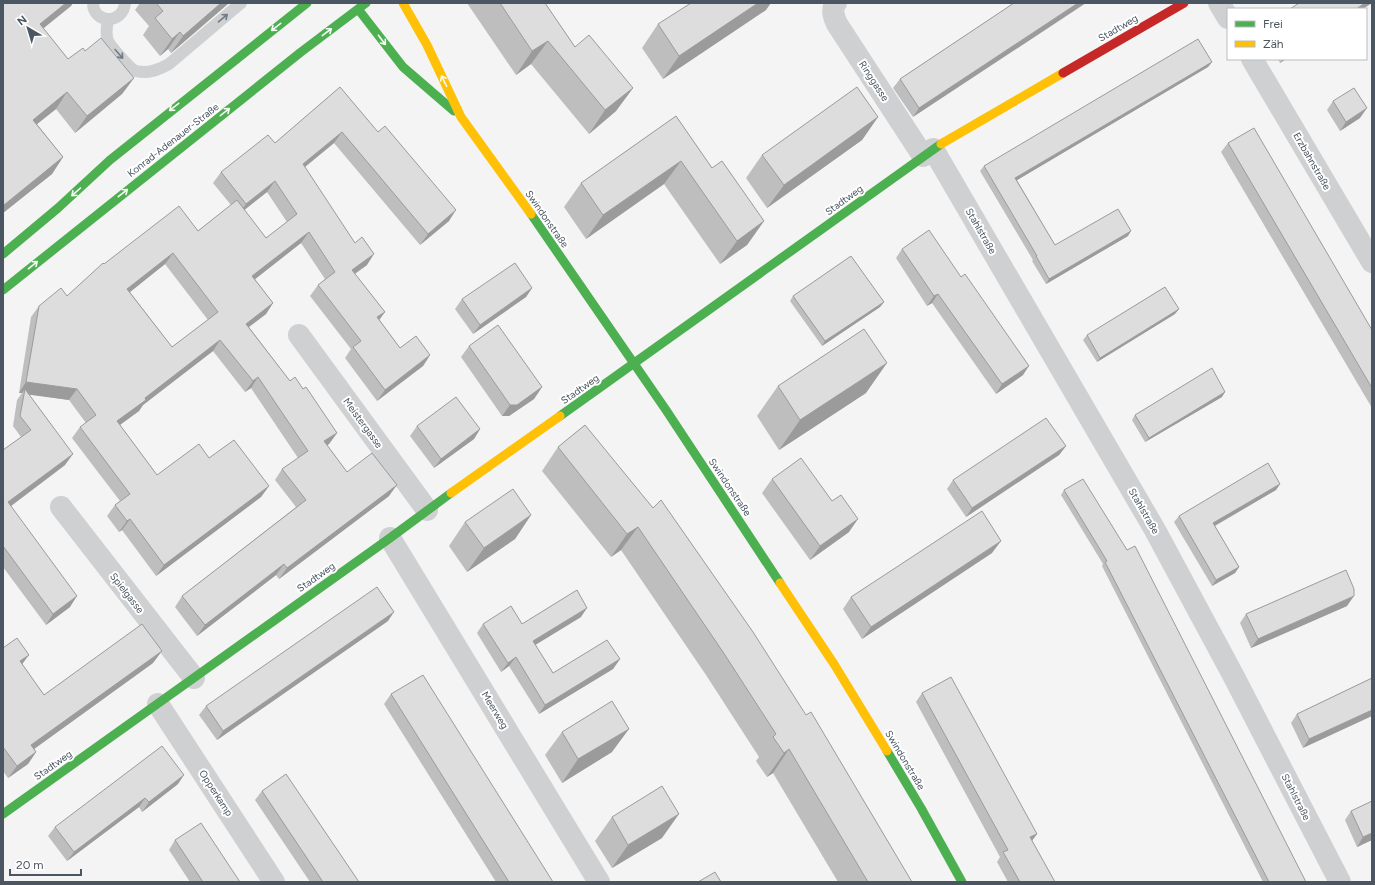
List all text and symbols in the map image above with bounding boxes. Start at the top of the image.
north arrow [8,8,48,48]
legend [1227,8,1367,60]
street label: Stadtweg [1096,11,1140,45]
text: N [15,13,30,28]
one-way arrow [218,14,229,23]
text: Frei [1263,17,1283,31]
one-way arrow [271,22,282,31]
one-way arrow [322,28,333,36]
one-way arrow [378,34,386,45]
text: Zäh [1263,37,1284,51]
one-way arrow [115,49,124,59]
street label: Ringgasse [856,58,892,104]
one-way arrow [440,76,447,88]
street label: Konrad-Adenauer-Straße [125,100,222,180]
one-way arrow [169,103,180,112]
one-way arrow [220,108,231,117]
street label: Erzbahnstraße [1290,130,1334,193]
street label: Stadtweg [823,182,866,218]
one-way arrow [71,187,81,196]
street label: Swindonstraße [522,188,572,251]
one-way arrow [118,189,129,197]
street label: Stahlstraße [963,206,1000,257]
one-way arrow [28,261,39,270]
street label: Stadtweg [558,371,602,407]
street label: Meistergasse [340,395,386,451]
street label: Swindonstraße [706,456,754,519]
street label: Stahlstraße [1126,486,1163,537]
street label: Stadtweg [294,559,338,595]
street label: Spielgasse [107,570,147,616]
street label: Meerweg [479,689,511,731]
street label: Swindonstraße [882,728,928,793]
street label: Stadtweg [31,747,75,783]
street label: Opperkamp [196,767,236,819]
street label: Stahlstraße [1279,771,1314,823]
scale bar [10,851,81,877]
text: 20 m [16,858,44,872]

